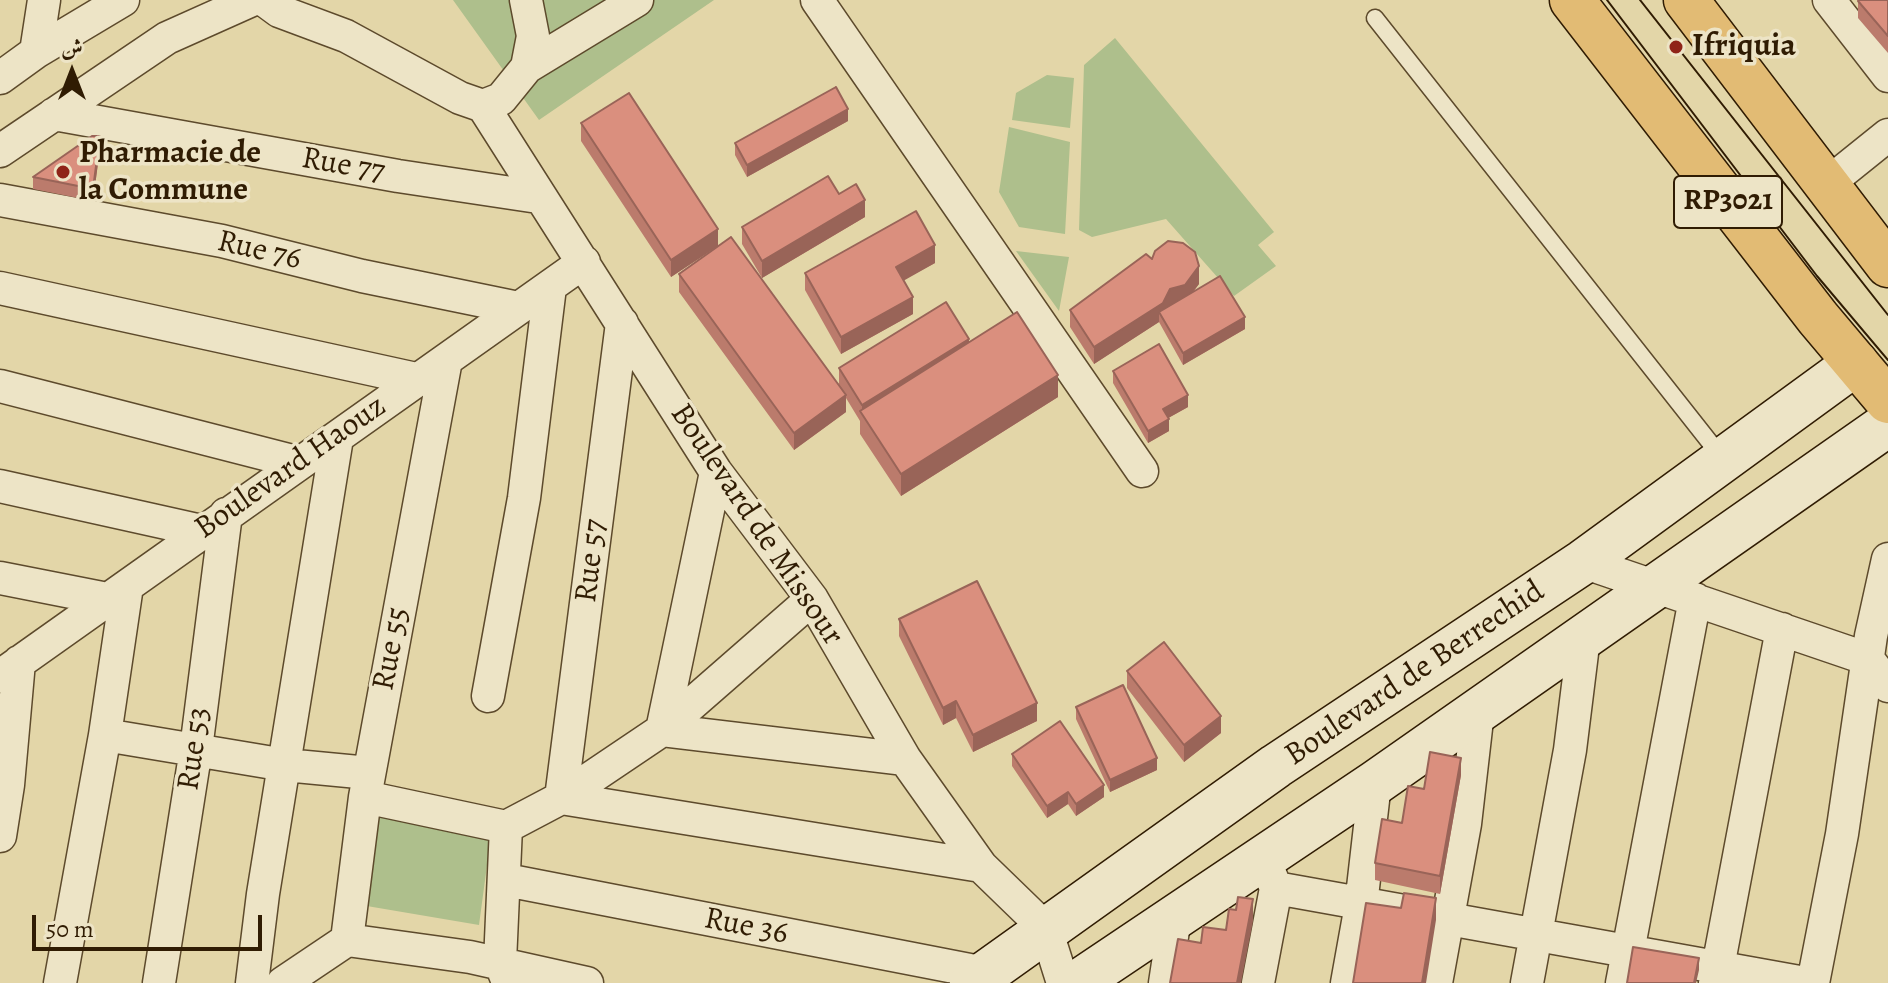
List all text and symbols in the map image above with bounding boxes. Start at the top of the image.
place label: Ifriquia [1692,28,1796,66]
north arrow [32,32,112,112]
text: ش [61,33,83,63]
marker: Ifriquia [1667,38,1685,56]
place label: Pharmacie de la Commune [79,135,261,210]
street label: Rue 77 [299,140,387,192]
marker: Pharmacie de la Commune [54,163,72,181]
road number: RP3021 [1674,176,1782,228]
street label: Rue 76 [213,223,305,279]
street label: Boulevard Haouz [188,388,394,548]
street label: Boulevard de Missour [661,397,851,653]
street label: Rue 57 [568,517,616,605]
street label: Boulevard de Berrechid [1278,573,1552,775]
street label: Rue 55 [365,604,419,694]
street label: Rue 53 [170,705,220,793]
scale bar [36,899,266,949]
street label: Rue 36 [701,900,791,954]
text: 50 m [46,913,94,945]

